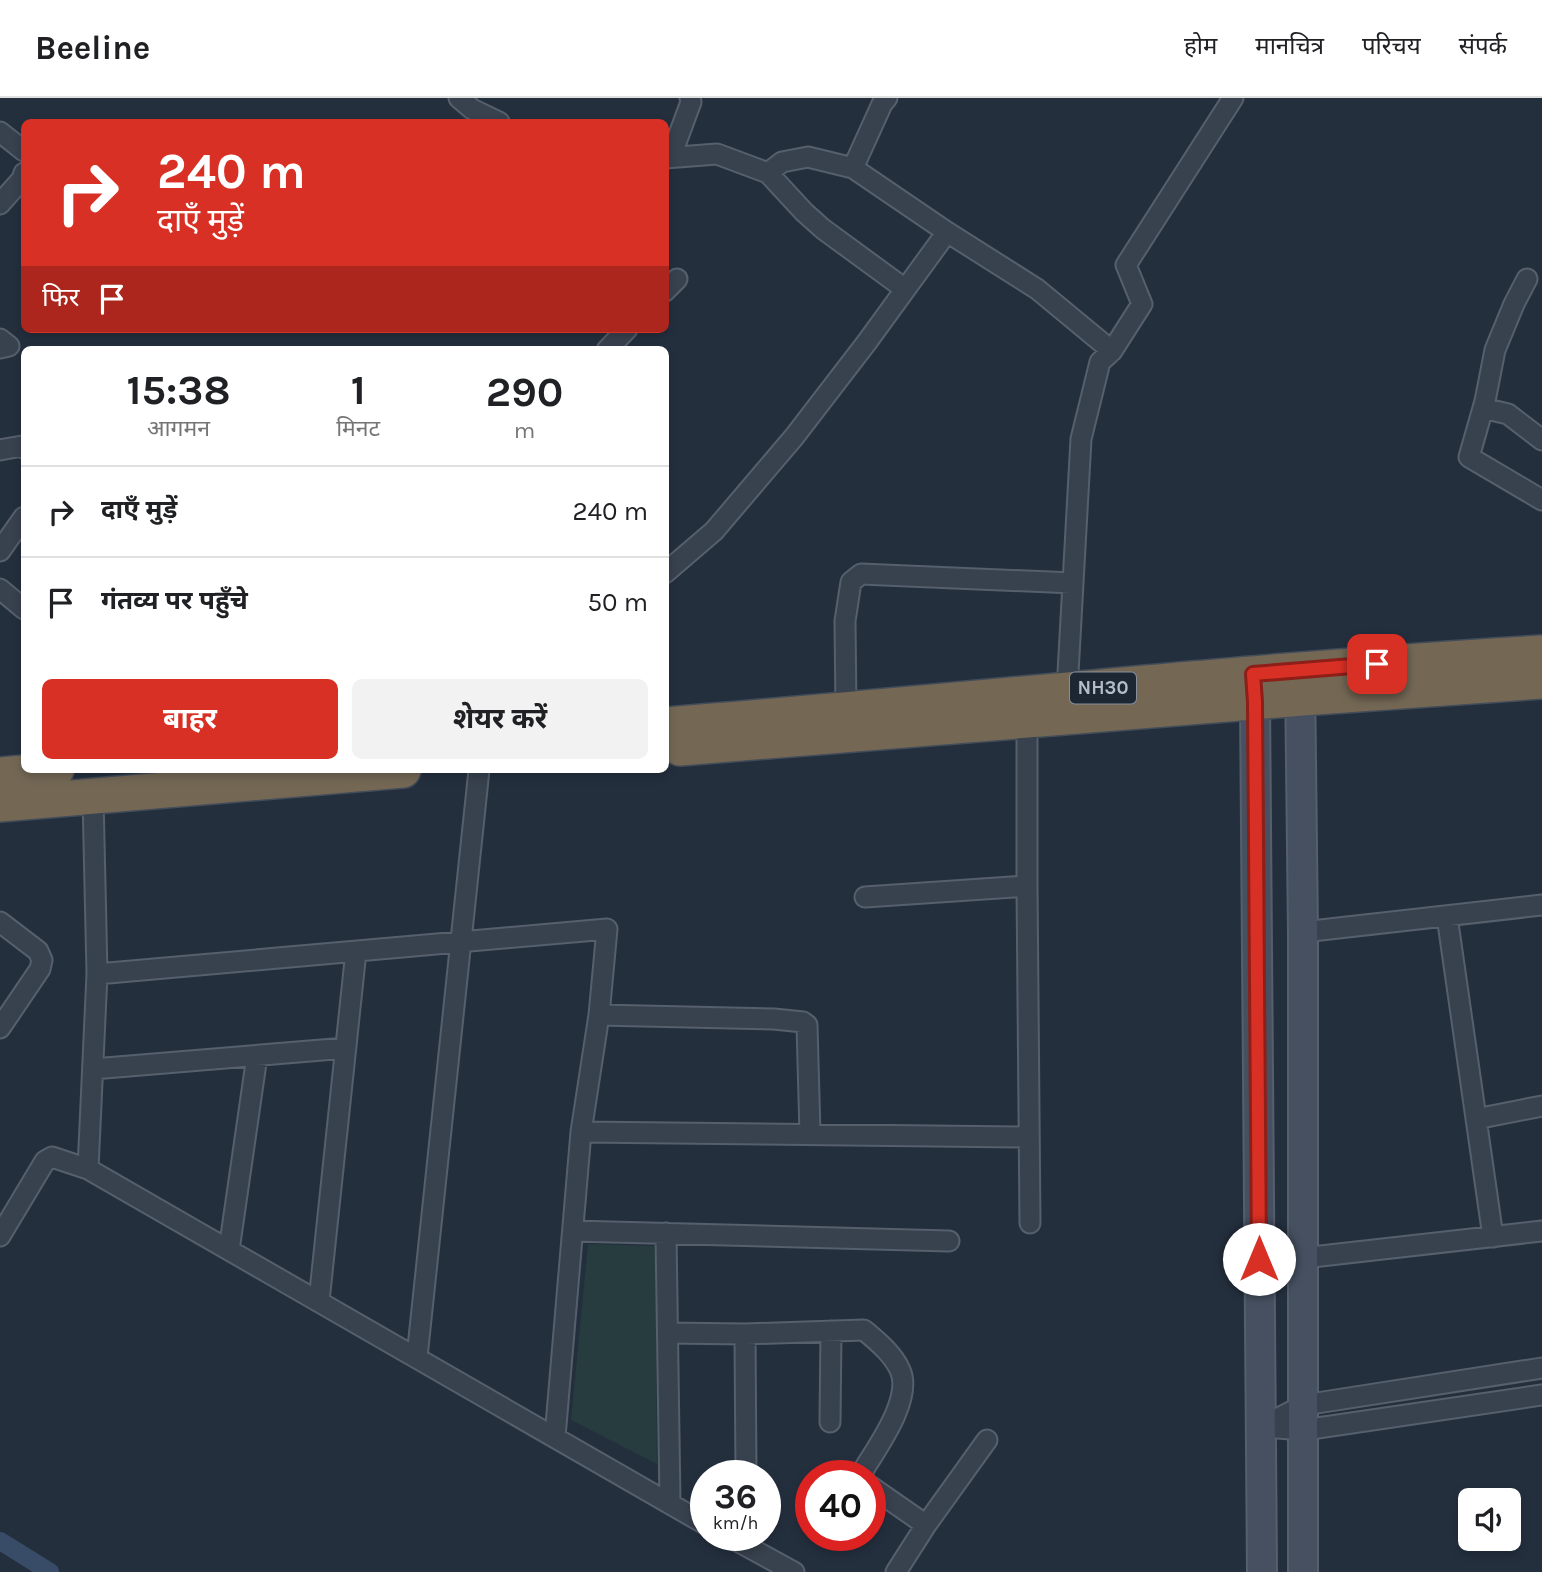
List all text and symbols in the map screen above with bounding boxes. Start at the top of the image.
text: Beeline [35,29,150,67]
text: होम [1184,32,1217,60]
text: मानचित्र [1255,32,1324,60]
text: परिचय [1362,32,1421,60]
text: संपर्क [1459,32,1507,60]
text: 240 m [157,143,306,200]
icon: right [42,147,133,238]
text: दाएँ मुड़ें [157,202,244,239]
icon: arrive [93,280,131,318]
text: फिर [42,282,79,313]
text: 15:38 [127,365,231,415]
text: 1 [351,365,366,415]
text: 290 [486,367,563,417]
text: आगमन [147,415,210,442]
text: मिनट [336,415,380,442]
text: m [514,417,535,444]
icon: right [42,493,80,531]
text: दाएँ मुड़ें [101,494,177,525]
text: 240 m [572,496,648,527]
icon: arrive [42,584,80,622]
text: गंतव्य पर पहुँचे [101,585,248,616]
text: 50 m [587,587,648,618]
pin [1347,634,1407,694]
icon: arrive [1358,645,1396,683]
road number: NH30 [1070,673,1136,704]
button: बाहर [42,679,338,759]
button: शेयर करें [352,679,648,759]
position arrow [1222,1222,1296,1296]
speed limit sign: 40 [795,1460,886,1551]
text: 36 [714,1476,757,1517]
map controls [1458,1488,1521,1551]
button: sound [1458,1488,1521,1551]
text: km/h [713,1512,758,1534]

